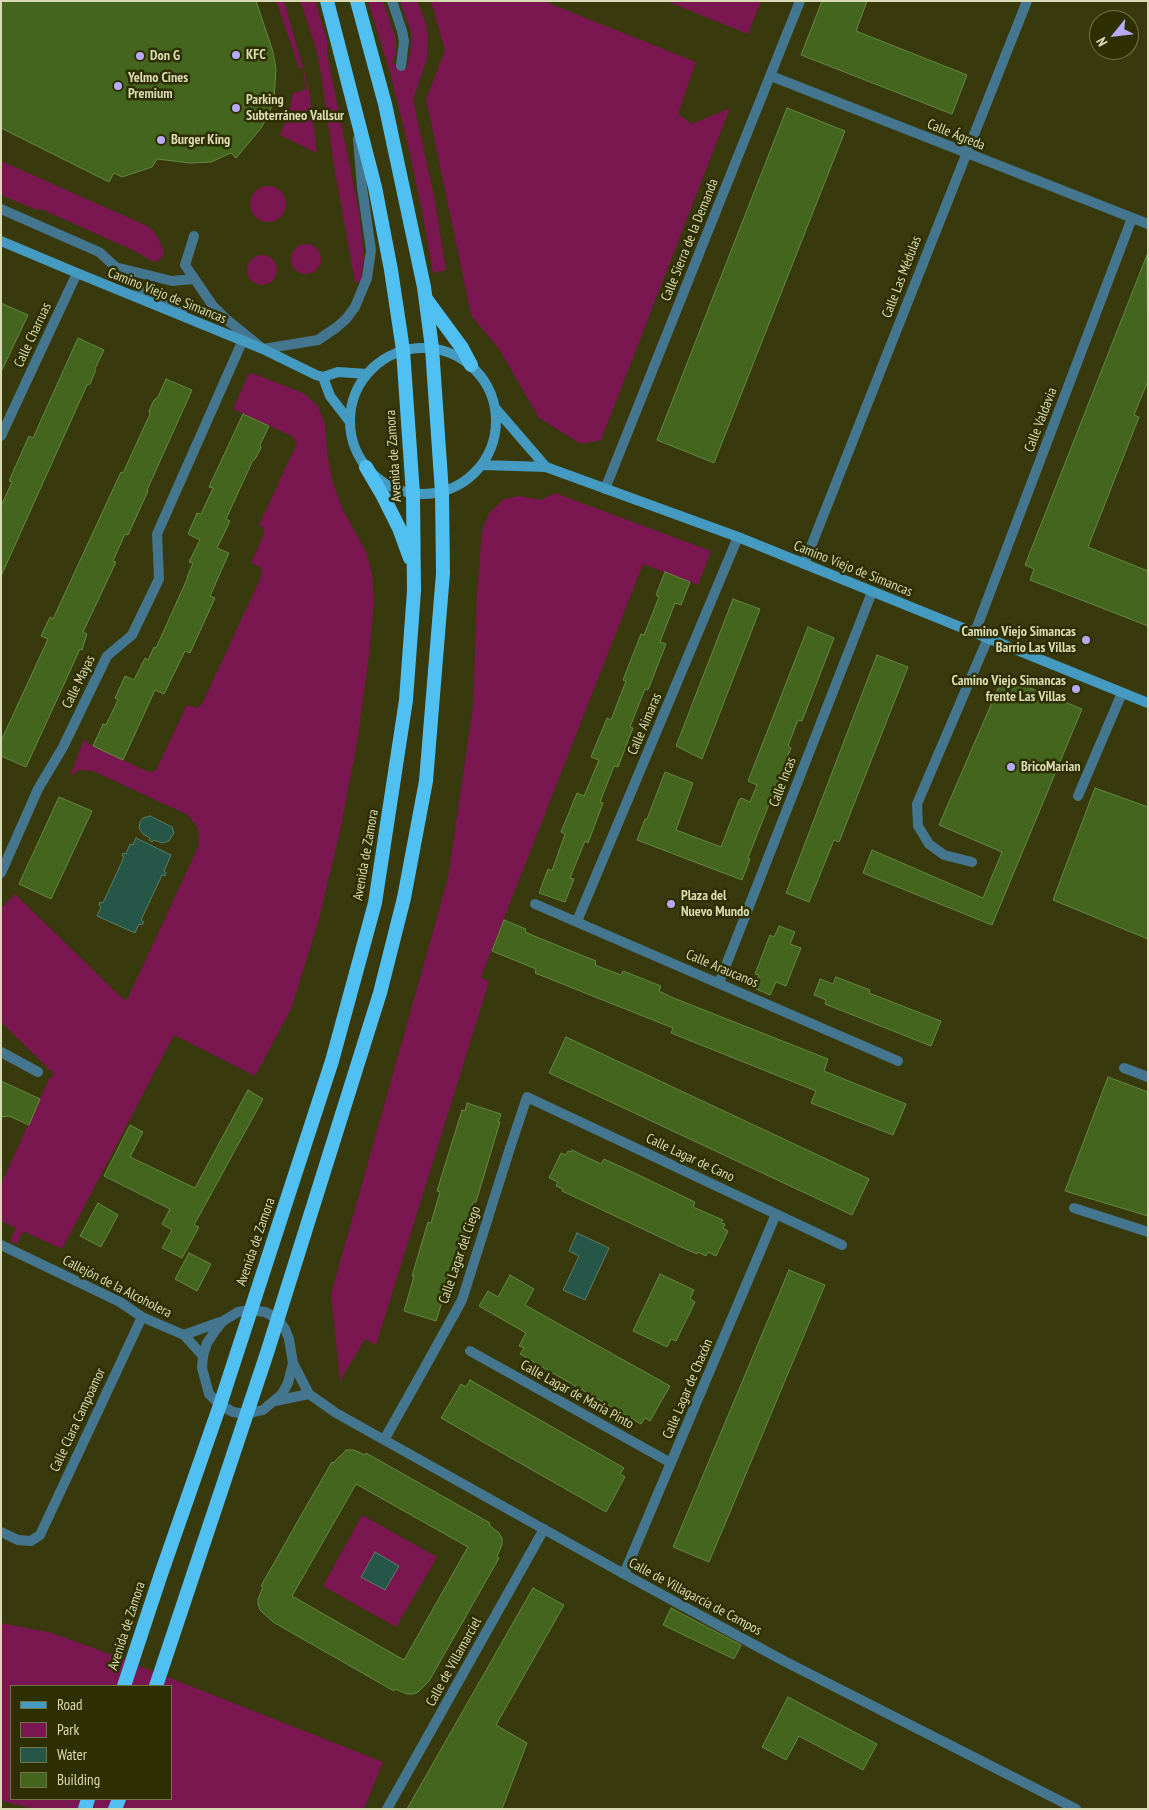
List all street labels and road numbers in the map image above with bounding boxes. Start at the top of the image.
street label: Calle Ágreda [925,116,987,154]
street label: Calle Sierra de la Demanda [658,176,722,304]
street label: Calle Las Médulas [879,234,925,320]
street label: Camino Viejo de Simancas [105,265,229,327]
street label: Calle Charruas [11,300,55,370]
street label: Calle Valdavia [1021,385,1061,455]
street label: Avenida de Zamora [382,409,406,503]
street label: Camino Viejo de Simancas [791,538,915,600]
street label: Calle Mayas [59,653,99,711]
street label: Calle Aimaras [624,691,666,757]
street label: Calle Incas [766,755,800,809]
street label: Avenida de Zamora [350,808,382,902]
street label: Calle Araucanos [683,946,761,992]
street label: Calle Lagar de Cano [643,1130,737,1186]
street label: Avenida de Zamora [233,1196,279,1288]
street label: Calle Lagar del Ciego [435,1204,485,1306]
street label: Callejón de la Alcoholera [60,1252,174,1322]
street label: Calle Lagar de Chacón [659,1337,717,1441]
street label: Calle Lagar de María Pinto [517,1357,637,1433]
street label: Calle Clara Campoamor [47,1365,109,1475]
street label: Calle de Villagarcía de Campos [626,1555,764,1639]
street label: Avenida de Zamora [105,1580,149,1672]
street label: Calle de Villamarciel [423,1615,485,1709]

